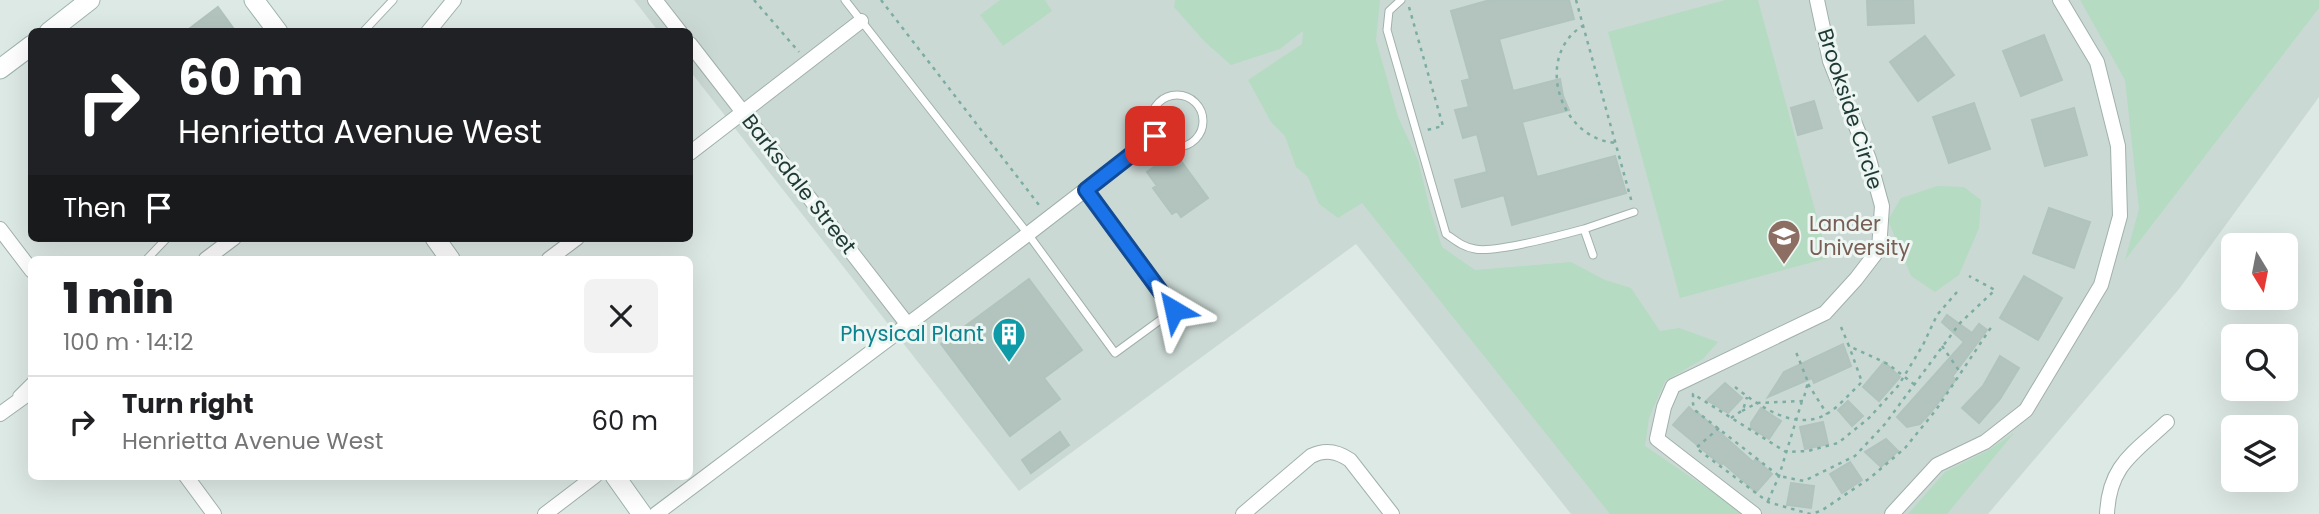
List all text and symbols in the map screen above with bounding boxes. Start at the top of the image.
street label: Brookside Circle [1811,25,1890,193]
text: 60 m [178,44,303,112]
icon: right [63,56,154,147]
pin [1125,106,1185,166]
street label: Barksdale Street [736,108,863,260]
text: Henrietta Avenue West [178,109,542,154]
icon: arrive [1136,117,1174,155]
icon: arrive [140,189,178,227]
text: Then [63,190,126,226]
place label: Lander University [1809,209,1910,262]
school or university icon: Lander University [1765,217,1803,266]
north arrow [2221,233,2298,310]
map controls [2221,233,2298,492]
text: 1 min [63,269,174,328]
position arrow [1137,273,1211,347]
button: close [584,279,658,353]
building icon: Physical Plant [990,315,1028,364]
place label: Physical Plant [840,319,984,348]
button: search [2221,324,2298,401]
text: 100 m · 14:12 [63,326,194,358]
text: Turn right [122,386,254,422]
icon: right [63,403,101,441]
text: 60 m [591,403,658,439]
button: layers [2221,415,2298,492]
text: Henrietta Avenue West [122,425,383,457]

